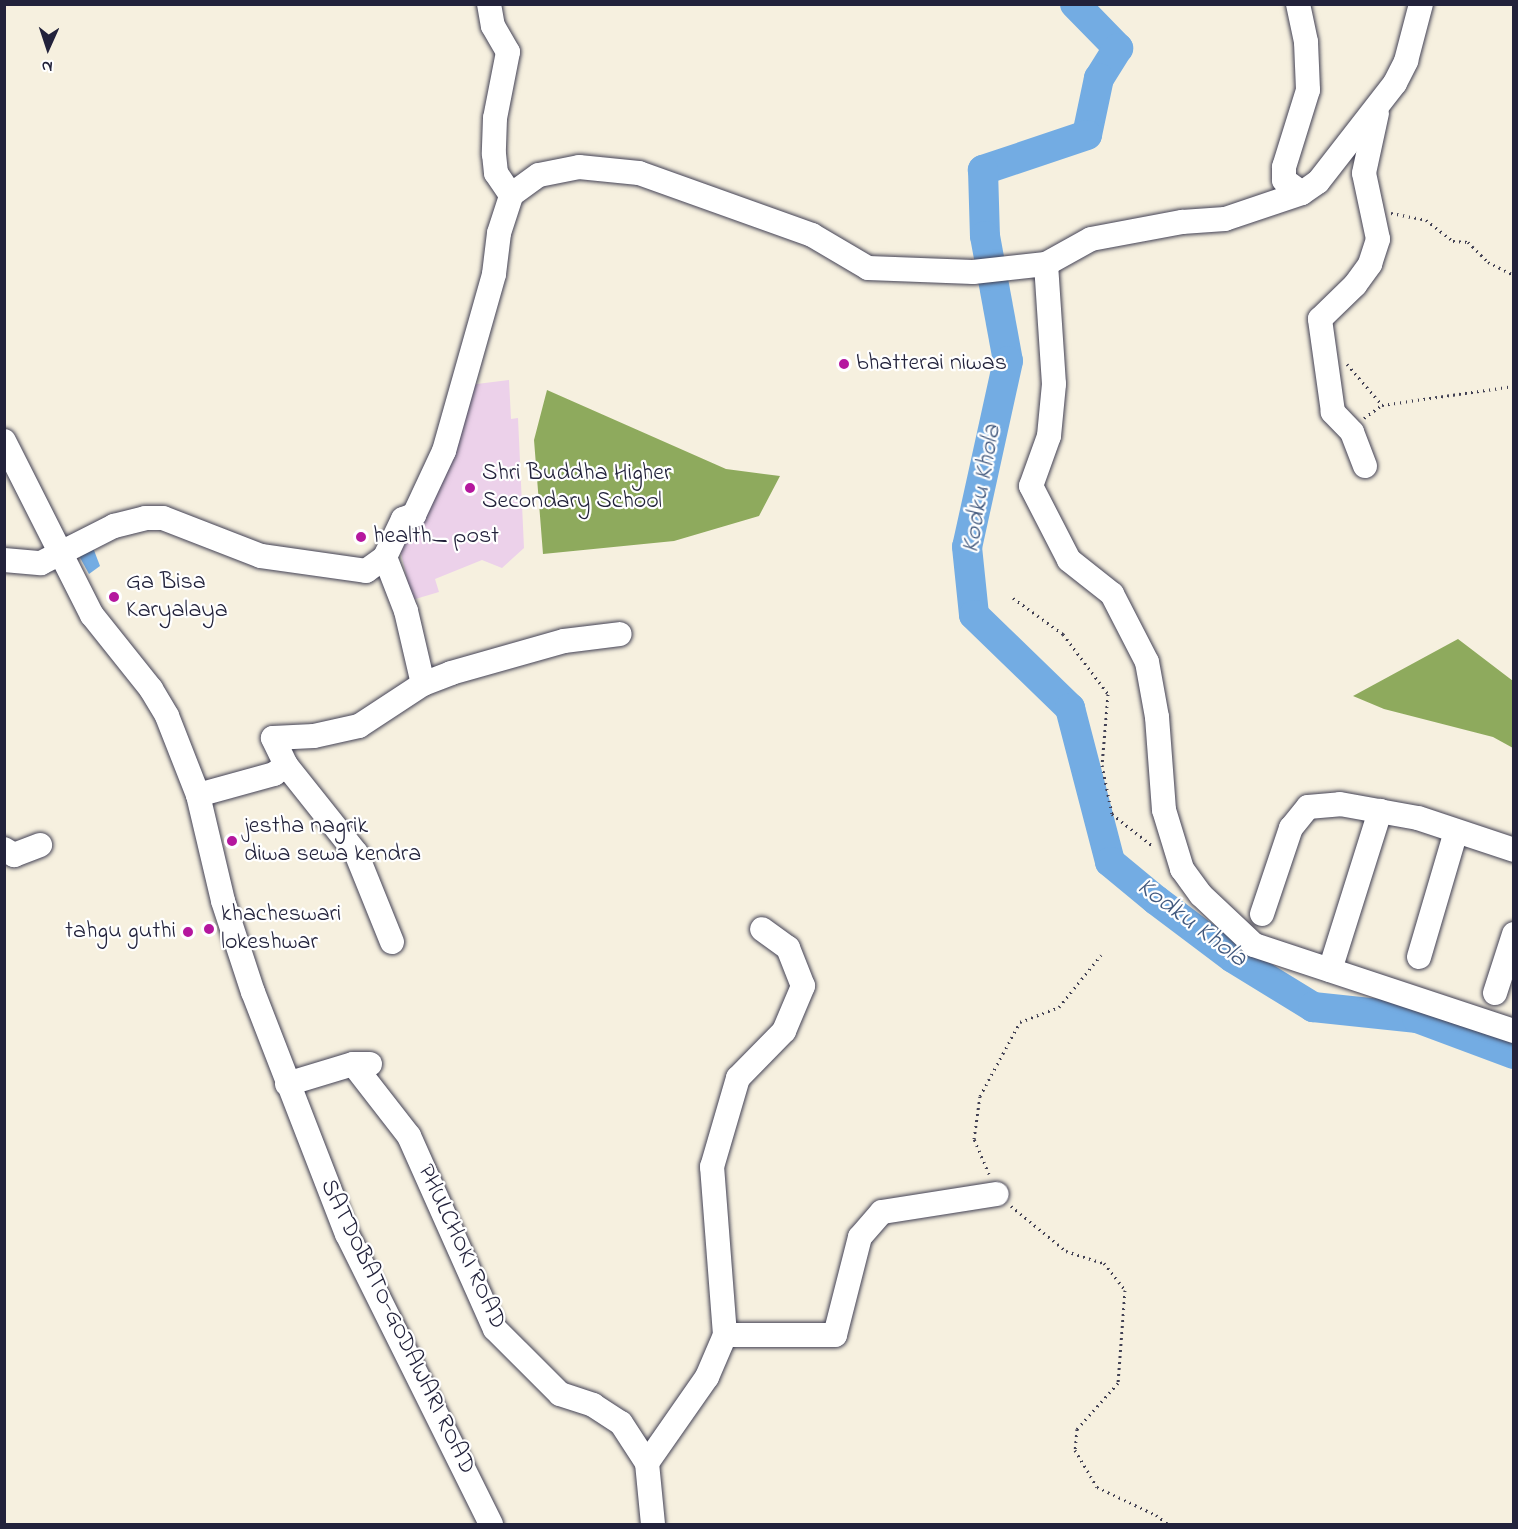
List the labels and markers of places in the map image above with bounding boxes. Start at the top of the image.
place label: bhatterai niwas [856,350,1007,378]
marker: bhatterai niwas [837,357,851,371]
place label: Shri Buddha Higher Secondary School [482,460,671,516]
marker: Shri Buddha Higher Secondary School [463,481,477,495]
place label: health_ post [373,523,499,551]
marker: health_ post [354,530,368,544]
place label: Ga Bisa Karyalaya [126,569,228,625]
marker: Ga Bisa Karyalaya [107,590,121,604]
place label: jestha nagrik diwa sewa kendra [244,813,421,869]
marker: jestha nagrik diwa sewa kendra [225,834,239,848]
place label: khacheswari lokeshwar [221,901,341,957]
place label: tahgu guthi [65,918,176,946]
marker: khacheswari lokeshwar [202,922,216,936]
marker: tahgu guthi [181,925,195,939]

